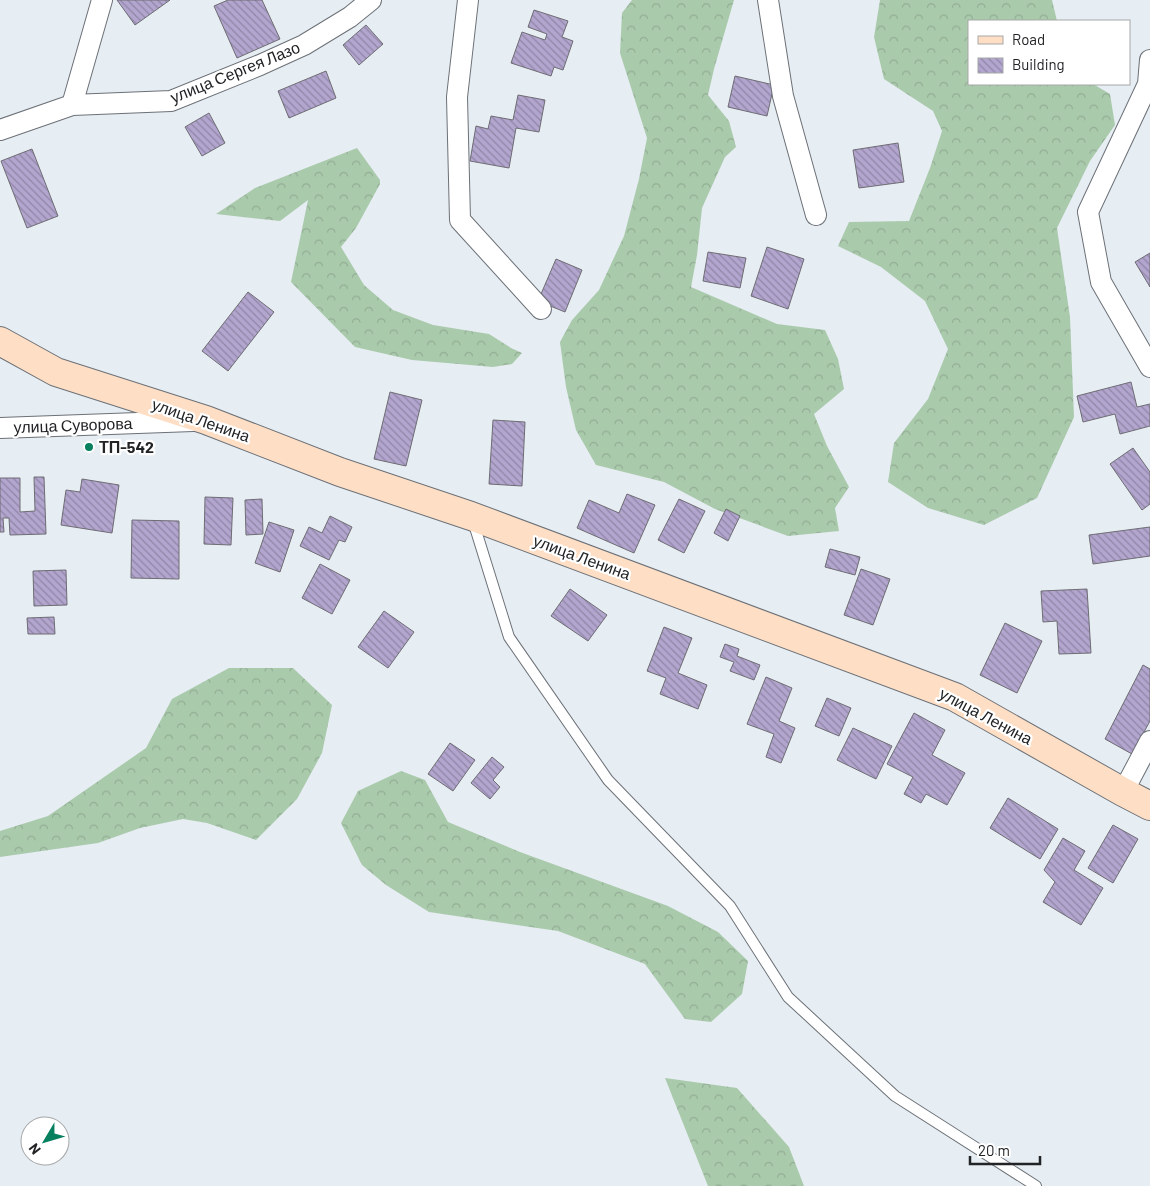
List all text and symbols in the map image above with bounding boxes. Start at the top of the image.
legend [968,20,1130,85]
text: Road [1012,30,1045,48]
street label: улица Сергея Лазо [167,37,302,106]
text: Building [1012,55,1065,73]
street label: улица Ленина [150,394,253,445]
street label: улица Суворова [13,413,133,436]
place label: ТП-542 [99,437,154,456]
marker: ТП-542 [83,441,95,453]
street label: улица Ленина [531,530,633,583]
street label: улица Ленина [937,683,1036,748]
north arrow [20,1116,70,1166]
scale bar [970,1134,1040,1166]
text: N [25,1140,44,1158]
text: 20 m [978,1141,1010,1159]

